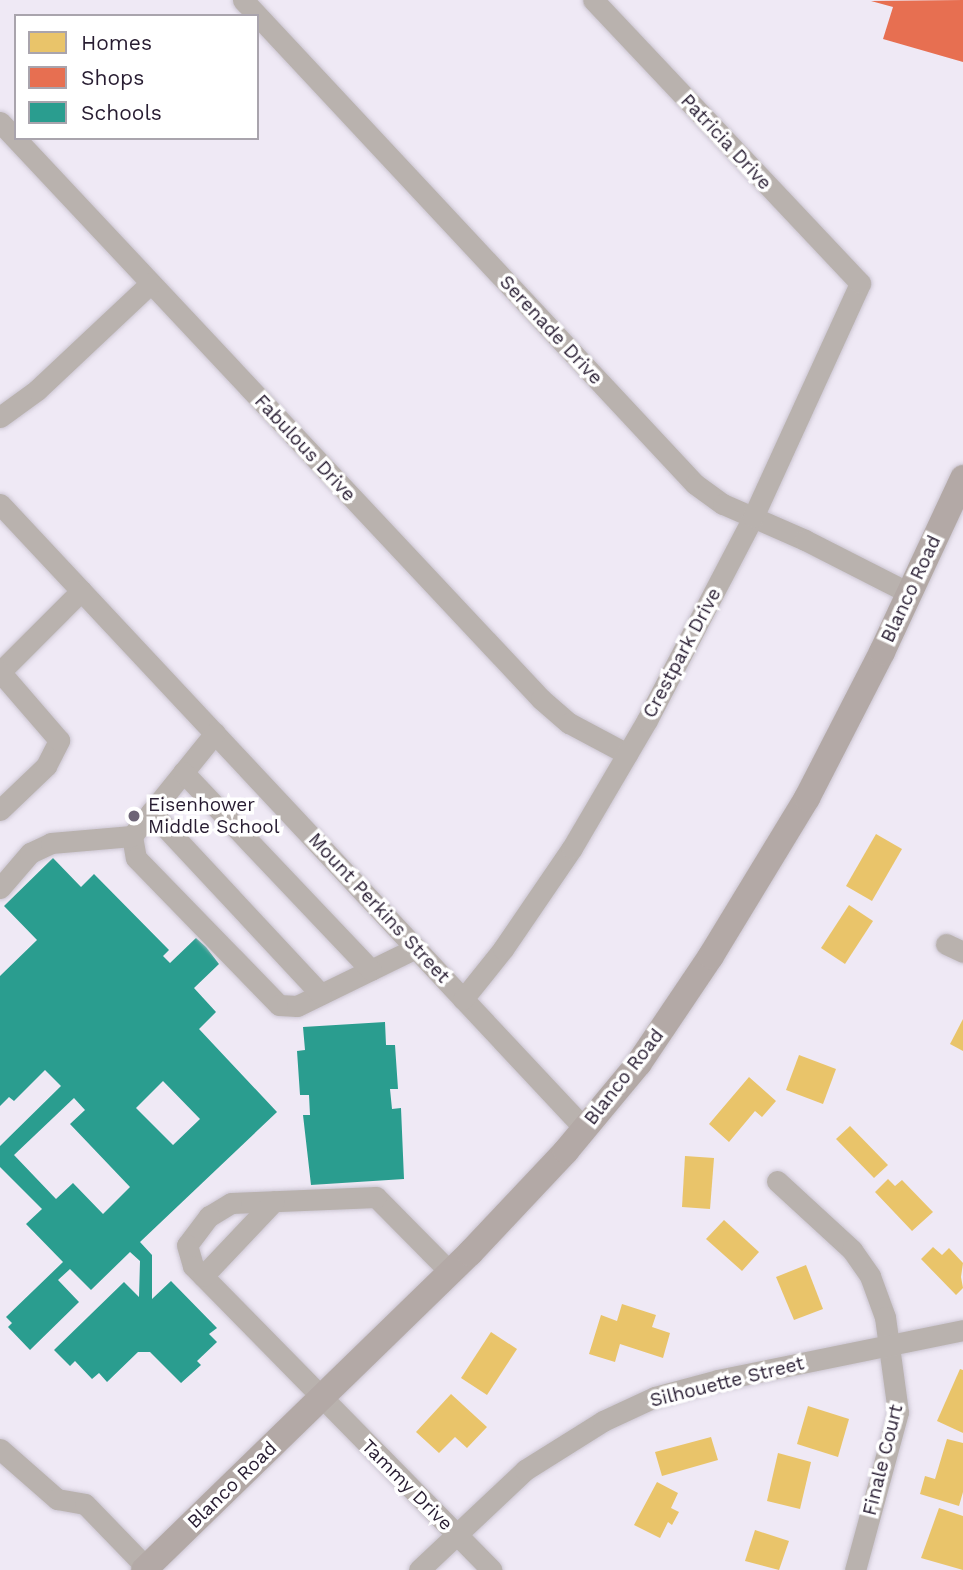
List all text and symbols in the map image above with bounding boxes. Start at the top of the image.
legend [14,14,259,140]
text: Homes [81,30,152,55]
text: Shops [81,65,144,90]
street label: Patricia Drive [676,89,776,195]
text: Schools [81,100,162,125]
street label: Serenade Drive [495,271,607,389]
street label: Fabulous Drive [250,390,360,506]
street label: Blanco Road [876,532,946,646]
street label: Crestpark Drive [638,584,726,722]
place label: Eisenhower Middle School [148,794,280,838]
marker: Eisenhower Middle School [126,808,142,824]
street label: Mount Perkins Street [304,828,454,988]
street label: Blanco Road [579,1024,669,1130]
street label: Silhouette Street [648,1352,806,1412]
street label: Finale Court [858,1402,908,1518]
street label: Tammy Drive [357,1435,457,1535]
street label: Blanco Road [182,1437,282,1533]

